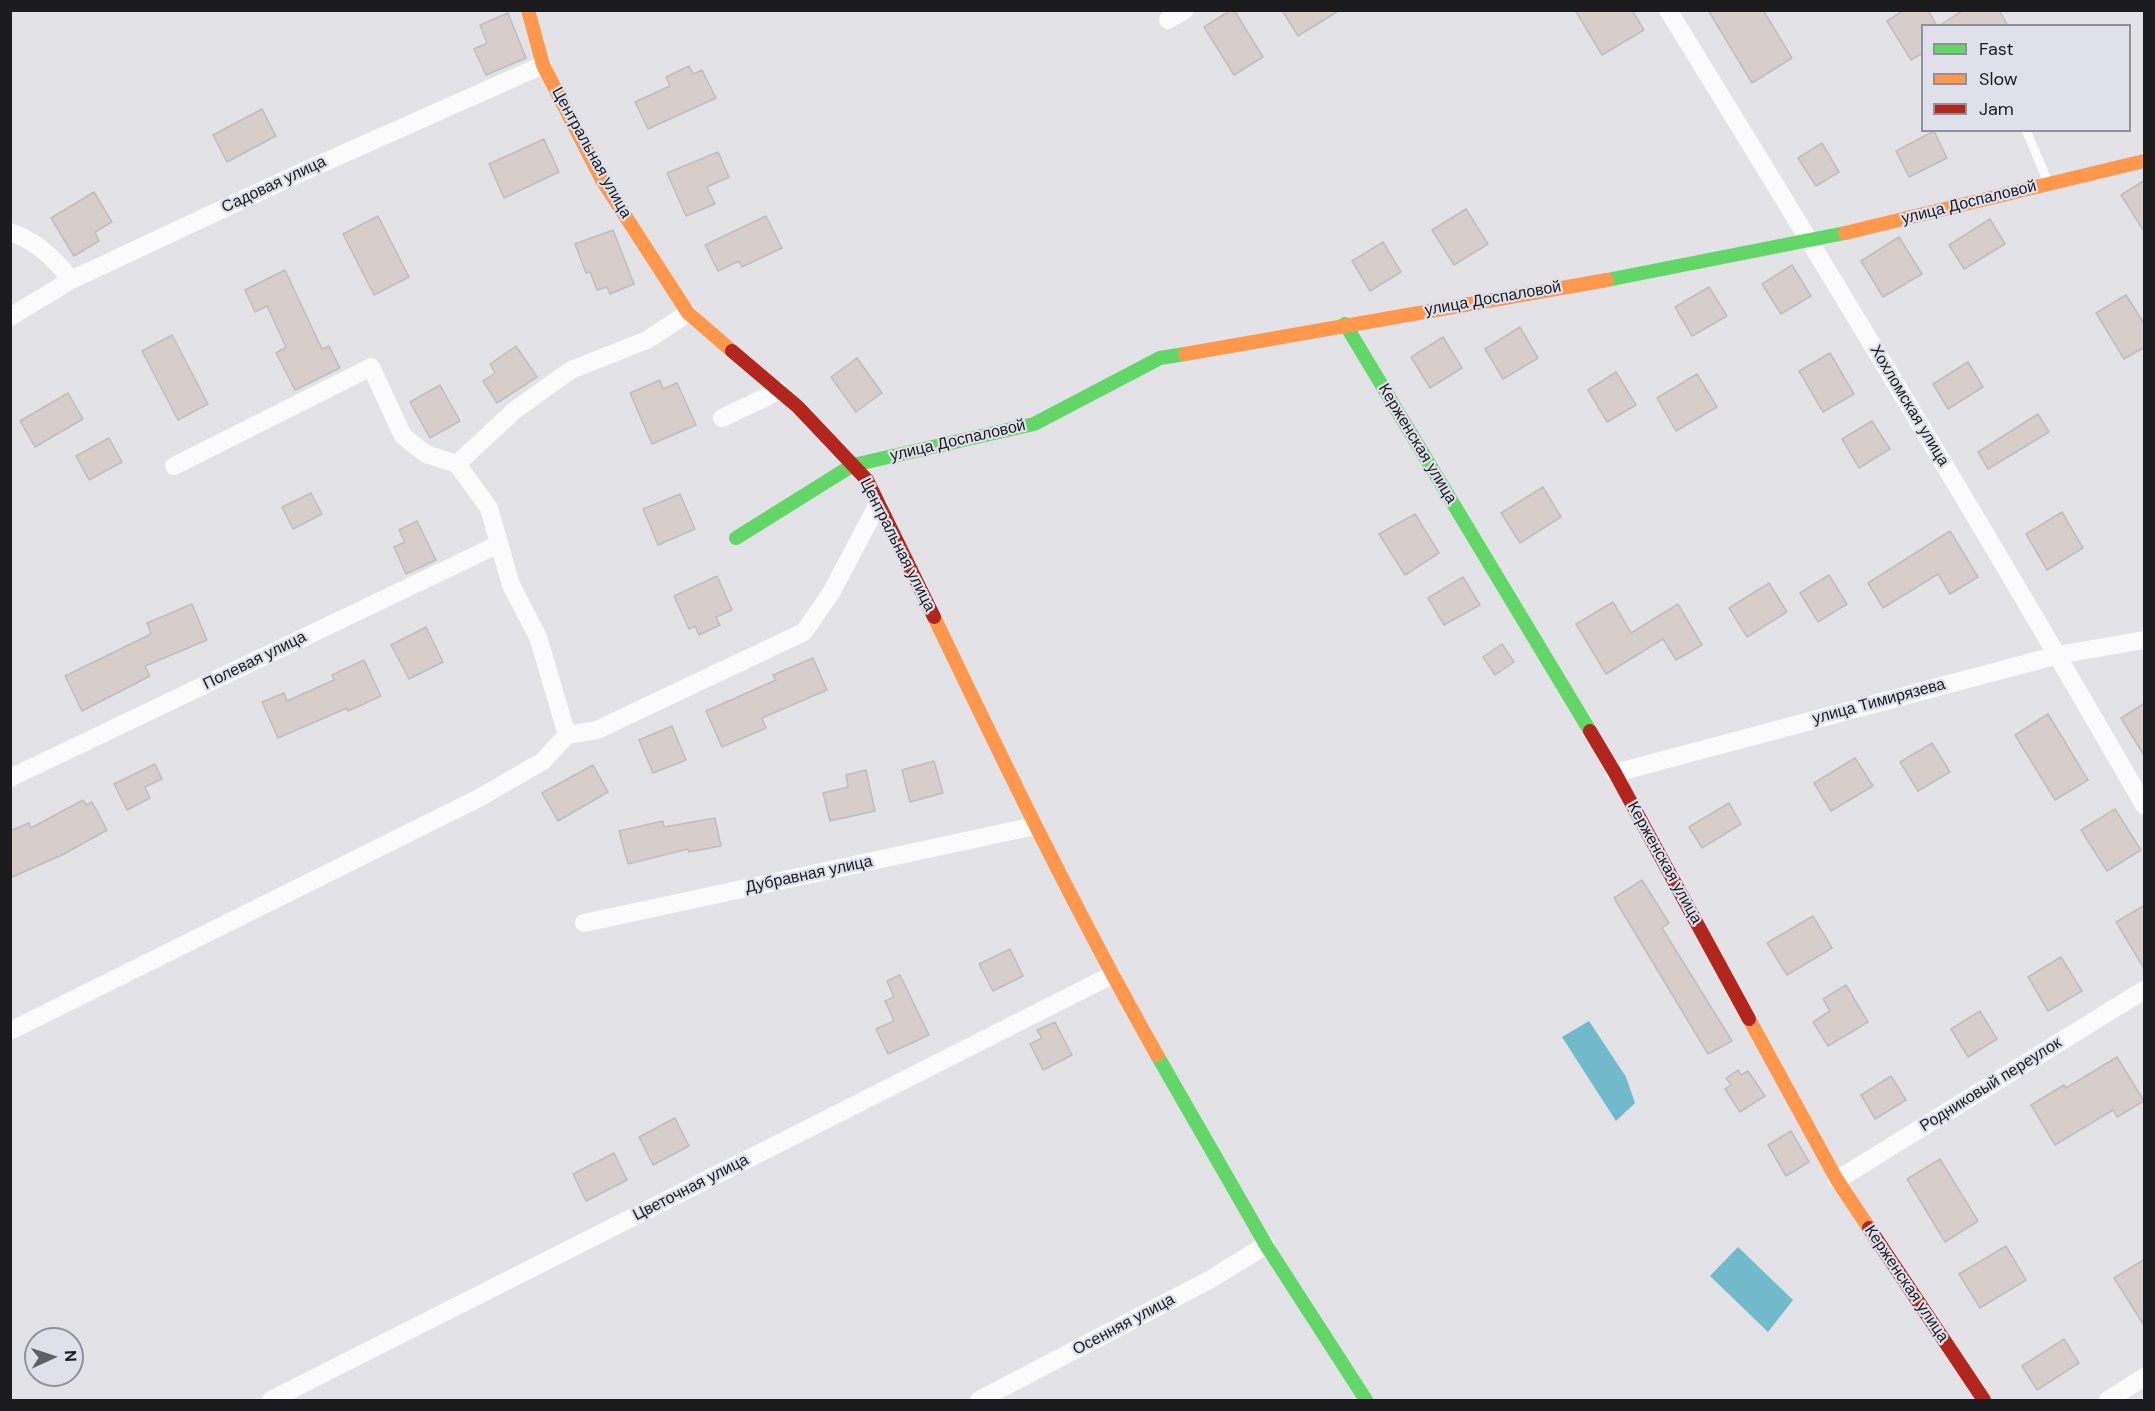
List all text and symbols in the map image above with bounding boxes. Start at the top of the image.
legend [1921,24,2131,132]
text: Fast [1979,37,2014,61]
text: Slow [1979,67,2018,91]
street label: Центральная улица [547,84,635,222]
text: Jam [1979,97,2014,121]
street label: Садовая улица [219,152,329,218]
street label: улица Доспаловой [1900,177,2038,229]
street label: улица Доспаловой [1423,278,1563,320]
street label: Хохломская улица [1865,342,1953,470]
street label: Керженская улица [1374,380,1460,508]
street label: улица Доспаловой [888,416,1028,466]
street label: Центральная улица [855,475,939,615]
street label: Полевая улица [200,628,310,694]
street label: улица Тимирязева [1810,675,1948,729]
street label: Керженская улица [1622,799,1706,927]
street label: Дубравная улица [744,852,874,898]
street label: Родниковый переулок [1917,1034,2065,1136]
street label: Цветочная улица [630,1151,752,1225]
street label: Керженская улица [1860,1222,1952,1346]
street label: Осенняя улица [1070,1290,1178,1360]
north arrow [24,1327,84,1387]
text: N [60,1350,81,1363]

